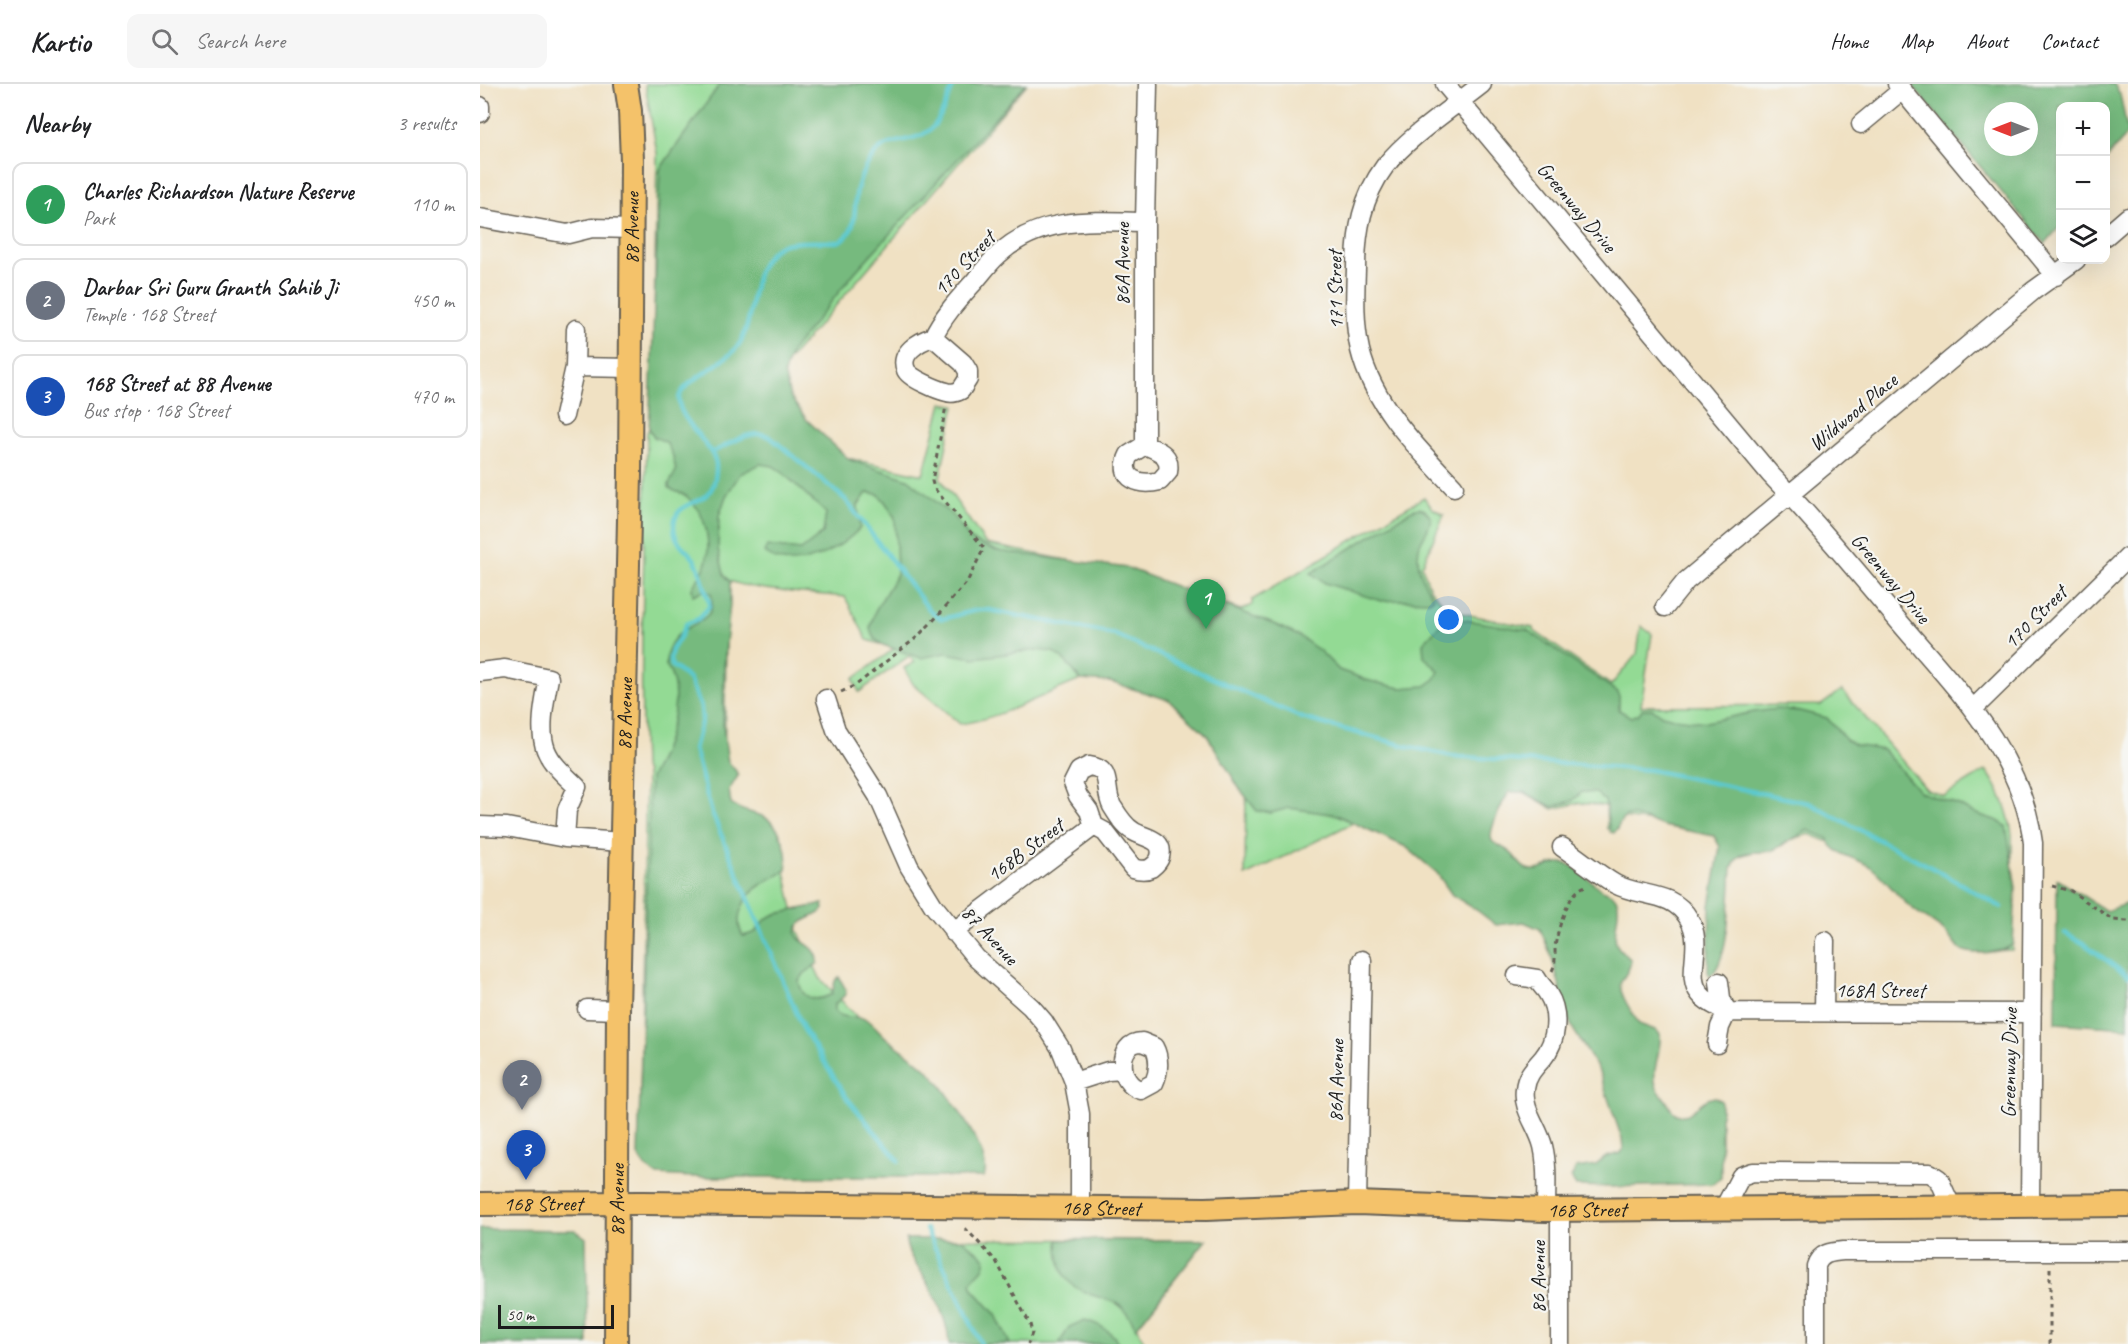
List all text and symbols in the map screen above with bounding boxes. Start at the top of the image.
search box [127,14,547,68]
text: Kartio [30,24,91,59]
icon: search [148,25,181,58]
text: Search here [196,27,285,55]
text: Home [1830,28,1868,54]
text: Map [1901,28,1933,54]
text: About [1966,28,2008,54]
text: Contact [2041,28,2098,54]
north arrow [1984,102,2038,156]
map controls [2056,102,2110,264]
button: + [2056,102,2110,156]
text: Nearby [24,107,89,140]
text: 3 results [397,111,456,136]
button: − [2056,156,2110,210]
street label: Greenway Drive [1532,157,1623,258]
text: Charles Richardson Nature Reserve [83,178,354,206]
street label: 88 Avenue [618,191,645,264]
text: 1 [41,192,50,217]
text: 110 m [411,192,454,217]
text: Park [83,206,115,231]
button: layers [2056,210,2110,264]
street label: 86A Avenue [1109,221,1135,305]
street label: 170 Street [927,223,1003,301]
street label: 171 Street [1321,247,1349,330]
text: Darbar Sri Guru Granth Sahib Ji [83,274,337,302]
text: 2 [41,288,50,313]
text: 450 m [411,288,454,313]
text: Temple · 168 Street [83,302,214,327]
street label: Wildwood Place [1803,367,1903,457]
text: 168 Street at 88 Avenue [83,370,271,398]
text: 3 [41,384,50,409]
text: 470 m [411,384,454,409]
text: Bus stop · 168 Street [83,398,229,423]
street label: Greenway Drive [1846,528,1937,629]
street label: 170 Street [1998,578,2074,654]
pin: 1 [1186,580,1226,629]
your location [1434,605,1463,634]
street label: 88 Avenue [611,676,638,751]
street label: 168B Street [981,811,1071,887]
street label: 87 Avenue [956,900,1025,971]
street label: 168A Street [1835,977,1928,1003]
street label: Greenway Drive [1995,1007,2023,1118]
street label: 86A Avenue [1322,1038,1350,1123]
pin: 2 [502,1060,542,1110]
pin: 3 [506,1130,546,1180]
street label: 88 Avenue [604,1163,630,1236]
street label: 168 Street [503,1190,586,1217]
street label: 168 Street [1061,1194,1144,1221]
street label: 168 Street [1547,1196,1629,1223]
street label: 86 Avenue [1525,1240,1551,1313]
scale bar [498,1302,614,1330]
text: 50 m [507,1305,534,1325]

